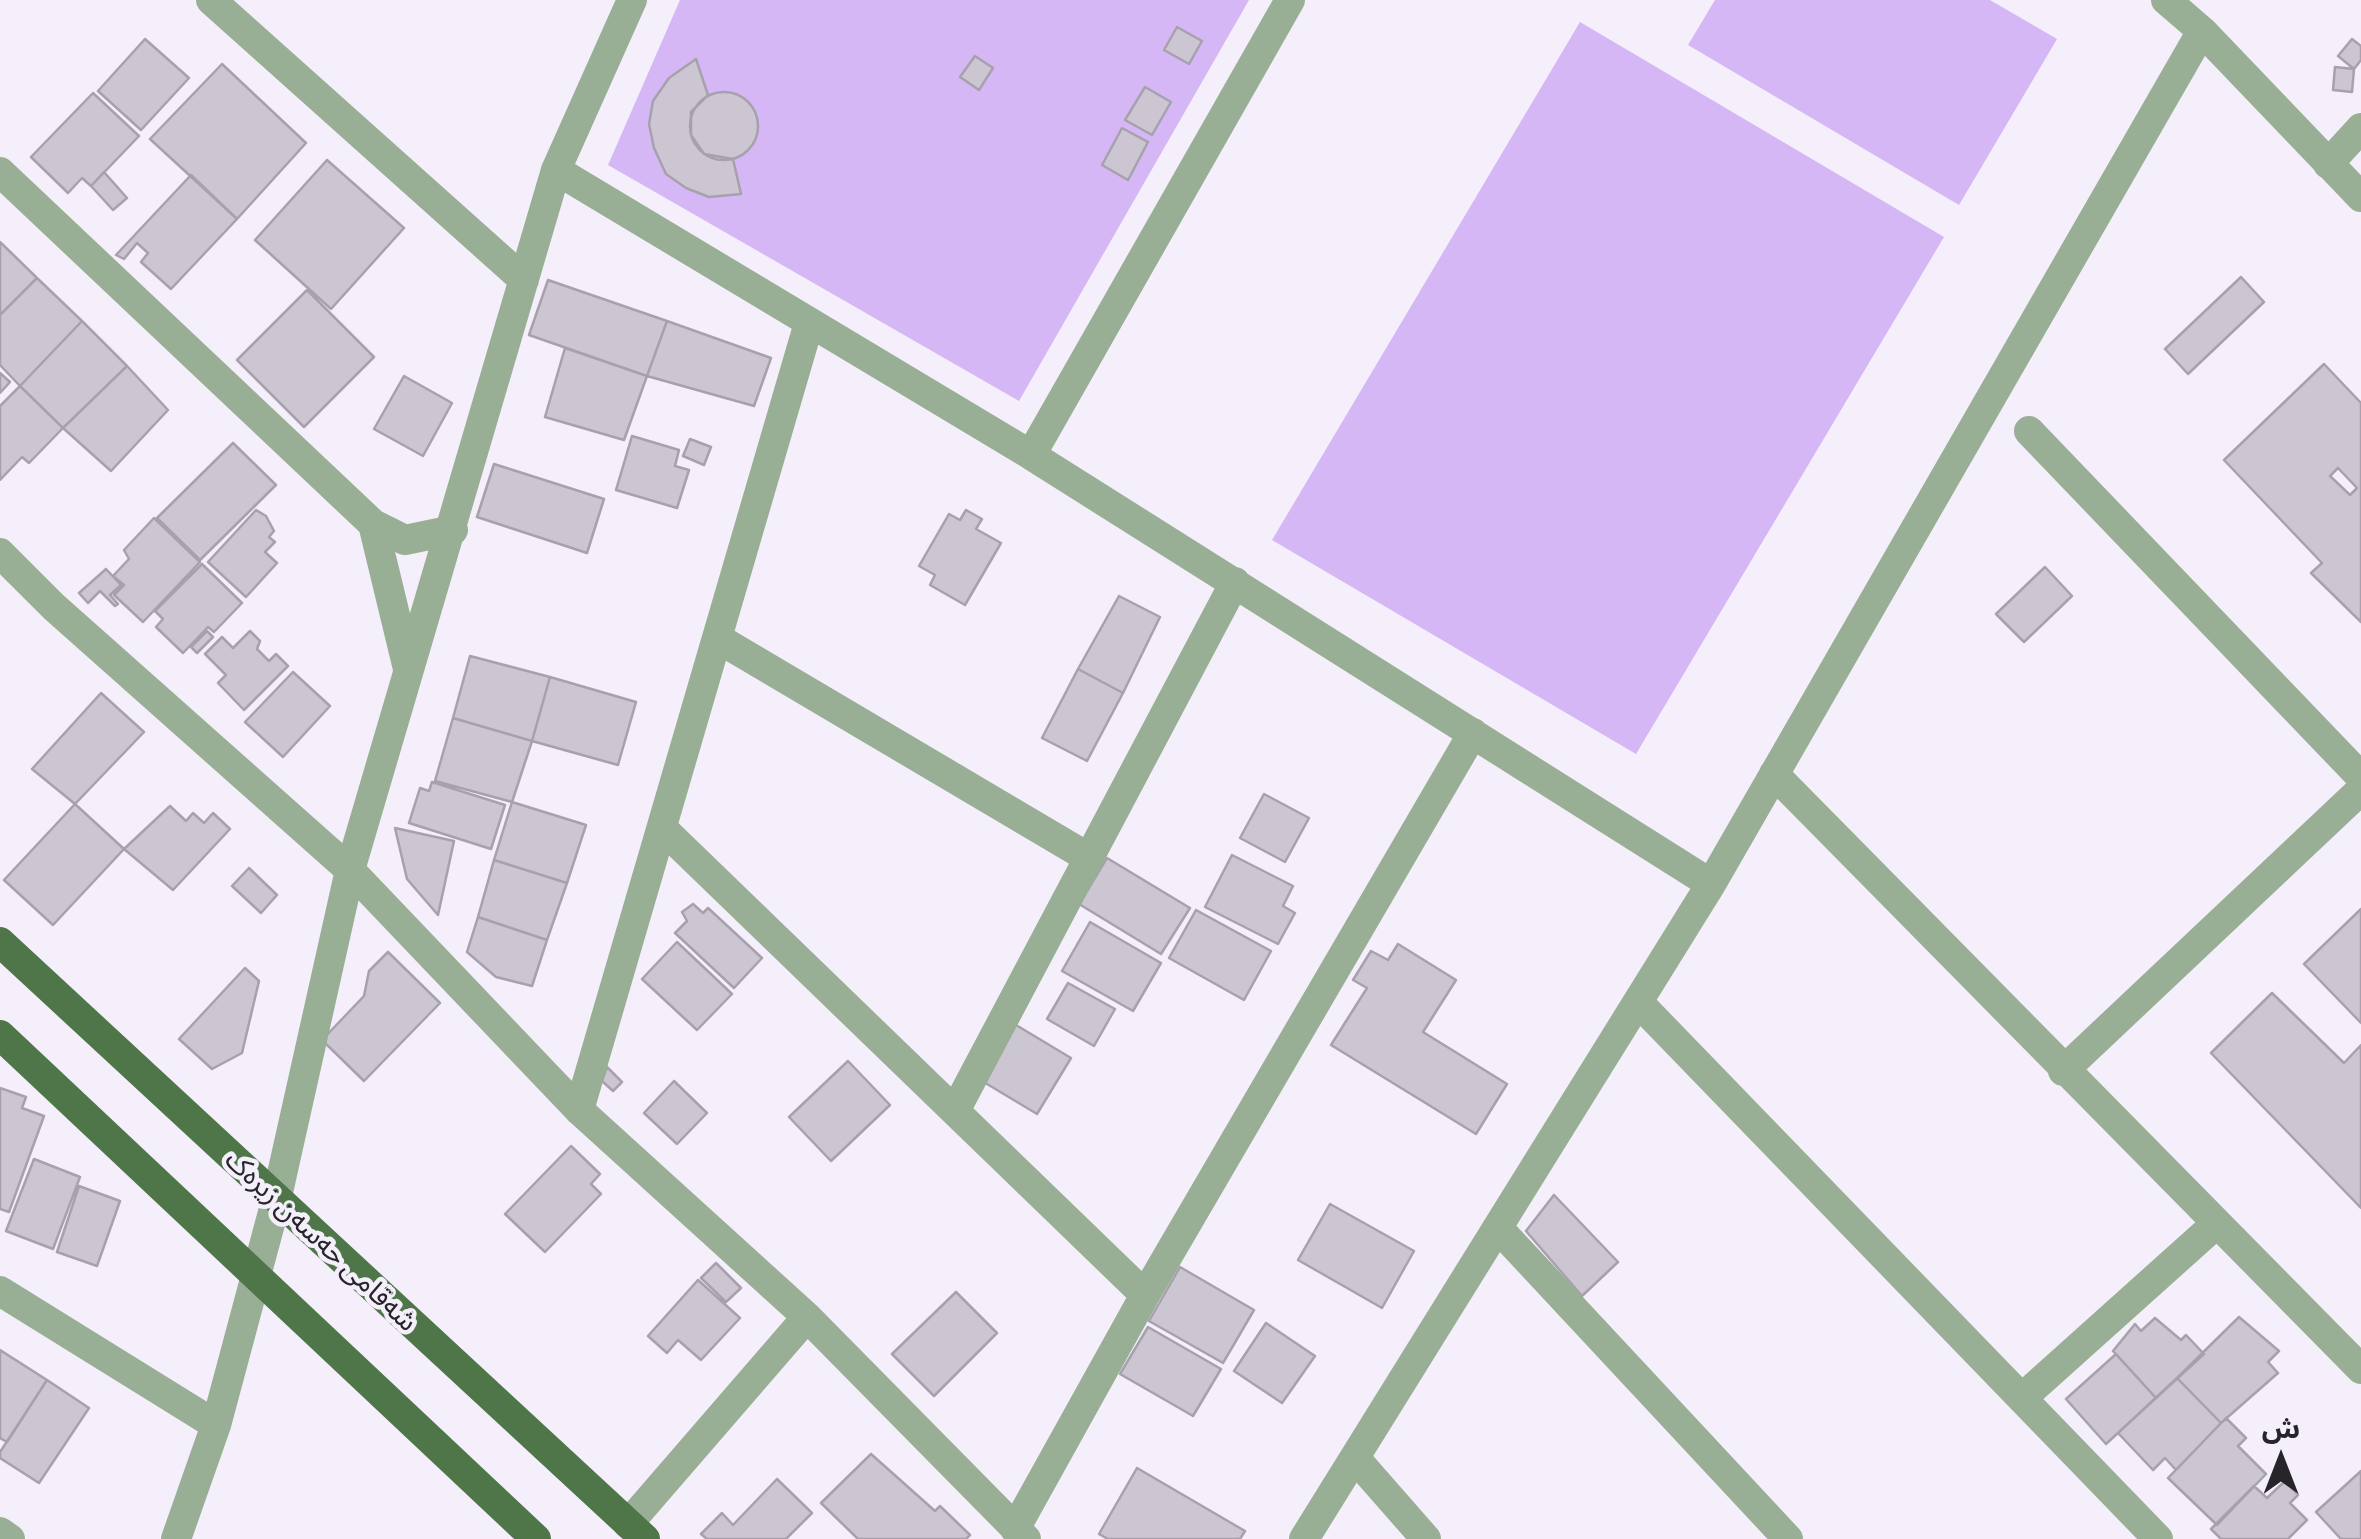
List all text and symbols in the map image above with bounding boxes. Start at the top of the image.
street label: شەقامی حەسەن زیرەک [218,1143,424,1339]
north arrow [2231,1409,2331,1509]
text: ش [2262,1413,2300,1444]

